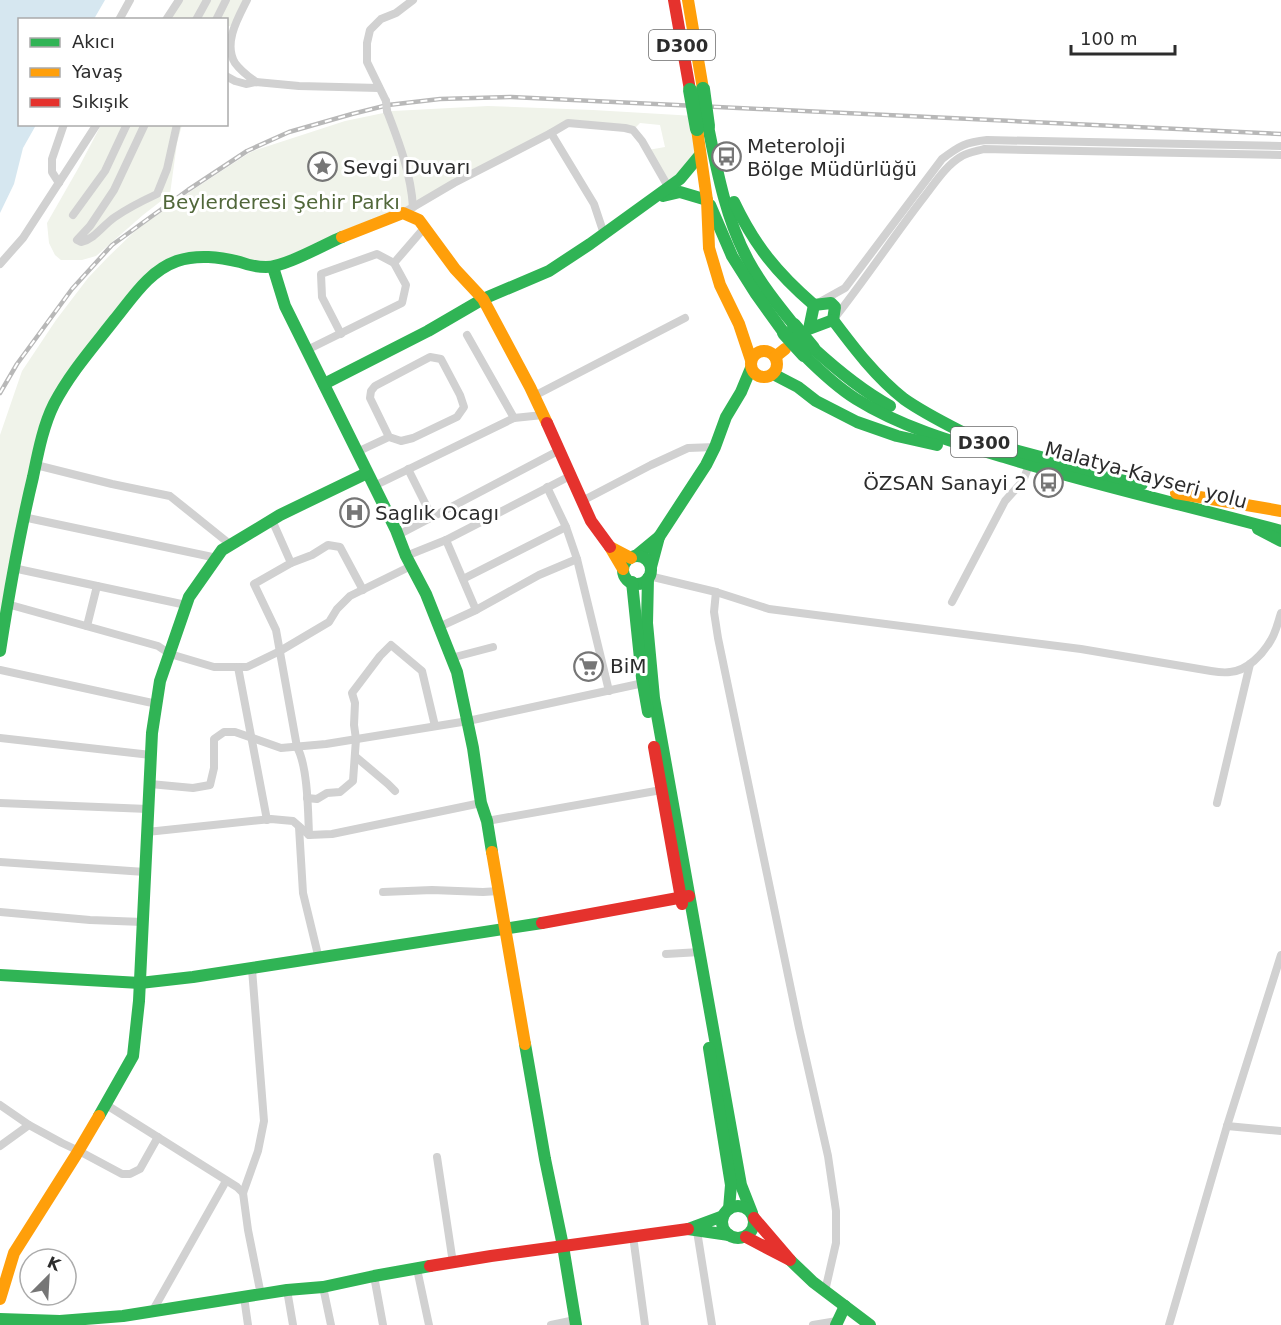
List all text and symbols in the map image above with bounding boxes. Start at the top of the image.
legend [18,18,228,126]
scale bar [1071,18,1174,56]
text: 100 m [1080,28,1138,49]
road number: D300 [649,30,715,60]
text: Akıcı [72,31,115,52]
text: Yavaş [71,61,123,82]
text: Sıkışık [72,91,129,112]
place label: Meteroloji Bölge Müdürlüğü [747,134,917,181]
bus stop icon: Meteroloji Bölge Müdürlüğü [710,141,742,173]
place icon: Sevgi Duvarı [306,151,338,183]
place label: Sevgi Duvarı [343,155,470,179]
park label: Beylerderesi Şehir Parkı [162,190,400,214]
road number: D300 [951,427,1017,457]
street label: Malatya-Kayseri yolu [1042,436,1250,514]
bus stop icon: ÖZSAN Sanayi 2 [1032,467,1064,499]
place label: ÖZSAN Sanayi 2 [863,471,1027,495]
hospital icon: Saglık Ocagı [338,497,370,529]
place label: Saglık Ocagı [375,501,499,525]
supermarket icon: BiM [573,650,605,682]
place label: BiM [610,654,647,678]
north arrow [18,1247,78,1307]
text: K [44,1253,64,1275]

